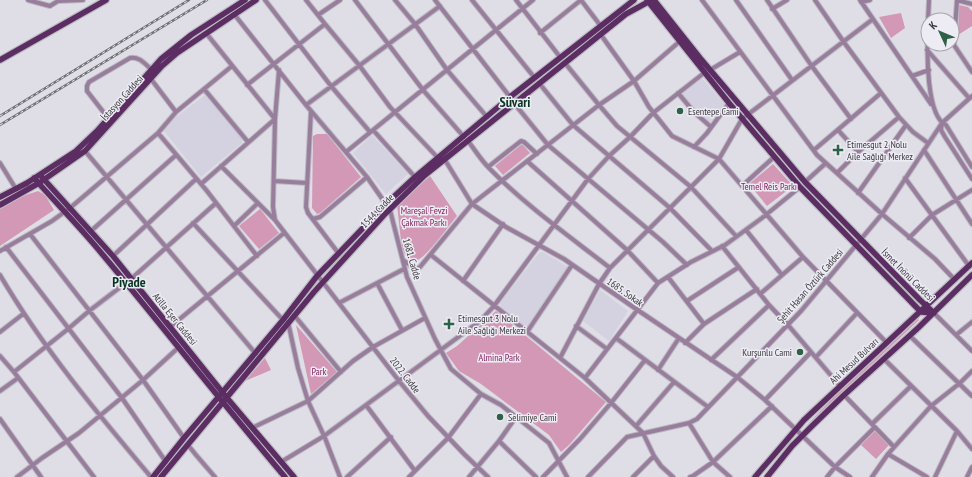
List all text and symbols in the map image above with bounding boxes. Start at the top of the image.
north arrow [920,12,960,52]
text: K [926,18,940,32]
street label: İstasyon Caddesi [98,72,146,124]
district label: Süvari [499,93,531,111]
place label: Esentepe Cami [688,105,739,118]
marker: Esentepe Cami [675,106,685,116]
place label: Etimesgut 2 Nolu Aile Sağlığı Merkez [847,138,913,163]
marker: Etimesgut 2 Nolu Aile Sağlığı Merkez [832,144,844,156]
park label: Temel Reis Parkı [741,180,797,193]
street label: 1544. Cadde [358,191,396,231]
park label: Mareşal Fevzi Çakmak Parkı [401,204,447,229]
street label: 1681. Cadde [400,237,424,281]
street label: Şehit Hasan Öztürk Caddesi [774,246,846,326]
street label: İsmet İnönü Caddesi [879,246,937,304]
district label: Piyade [112,273,146,291]
street label: 1685. Sokak [604,275,646,309]
street label: Atilla Eşer Caddesi [150,290,200,348]
place label: Etimesgut 3 Nolu Aile Sağlığı Merkezi [458,312,526,337]
marker: Etimesgut 3 Nolu Aile Sağlığı Merkezi [443,318,455,330]
street label: Ahi Mesud Bulvarı [827,335,881,387]
place label: Kurşunlu Cami [742,346,792,359]
marker: Kurşunlu Cami [795,347,805,357]
park label: Almina Park [478,351,520,364]
street label: 2022. Cadde [387,354,423,396]
park label: Park [312,365,327,378]
place label: Selimiye Cami [508,411,557,424]
marker: Selimiye Cami [495,412,505,422]

